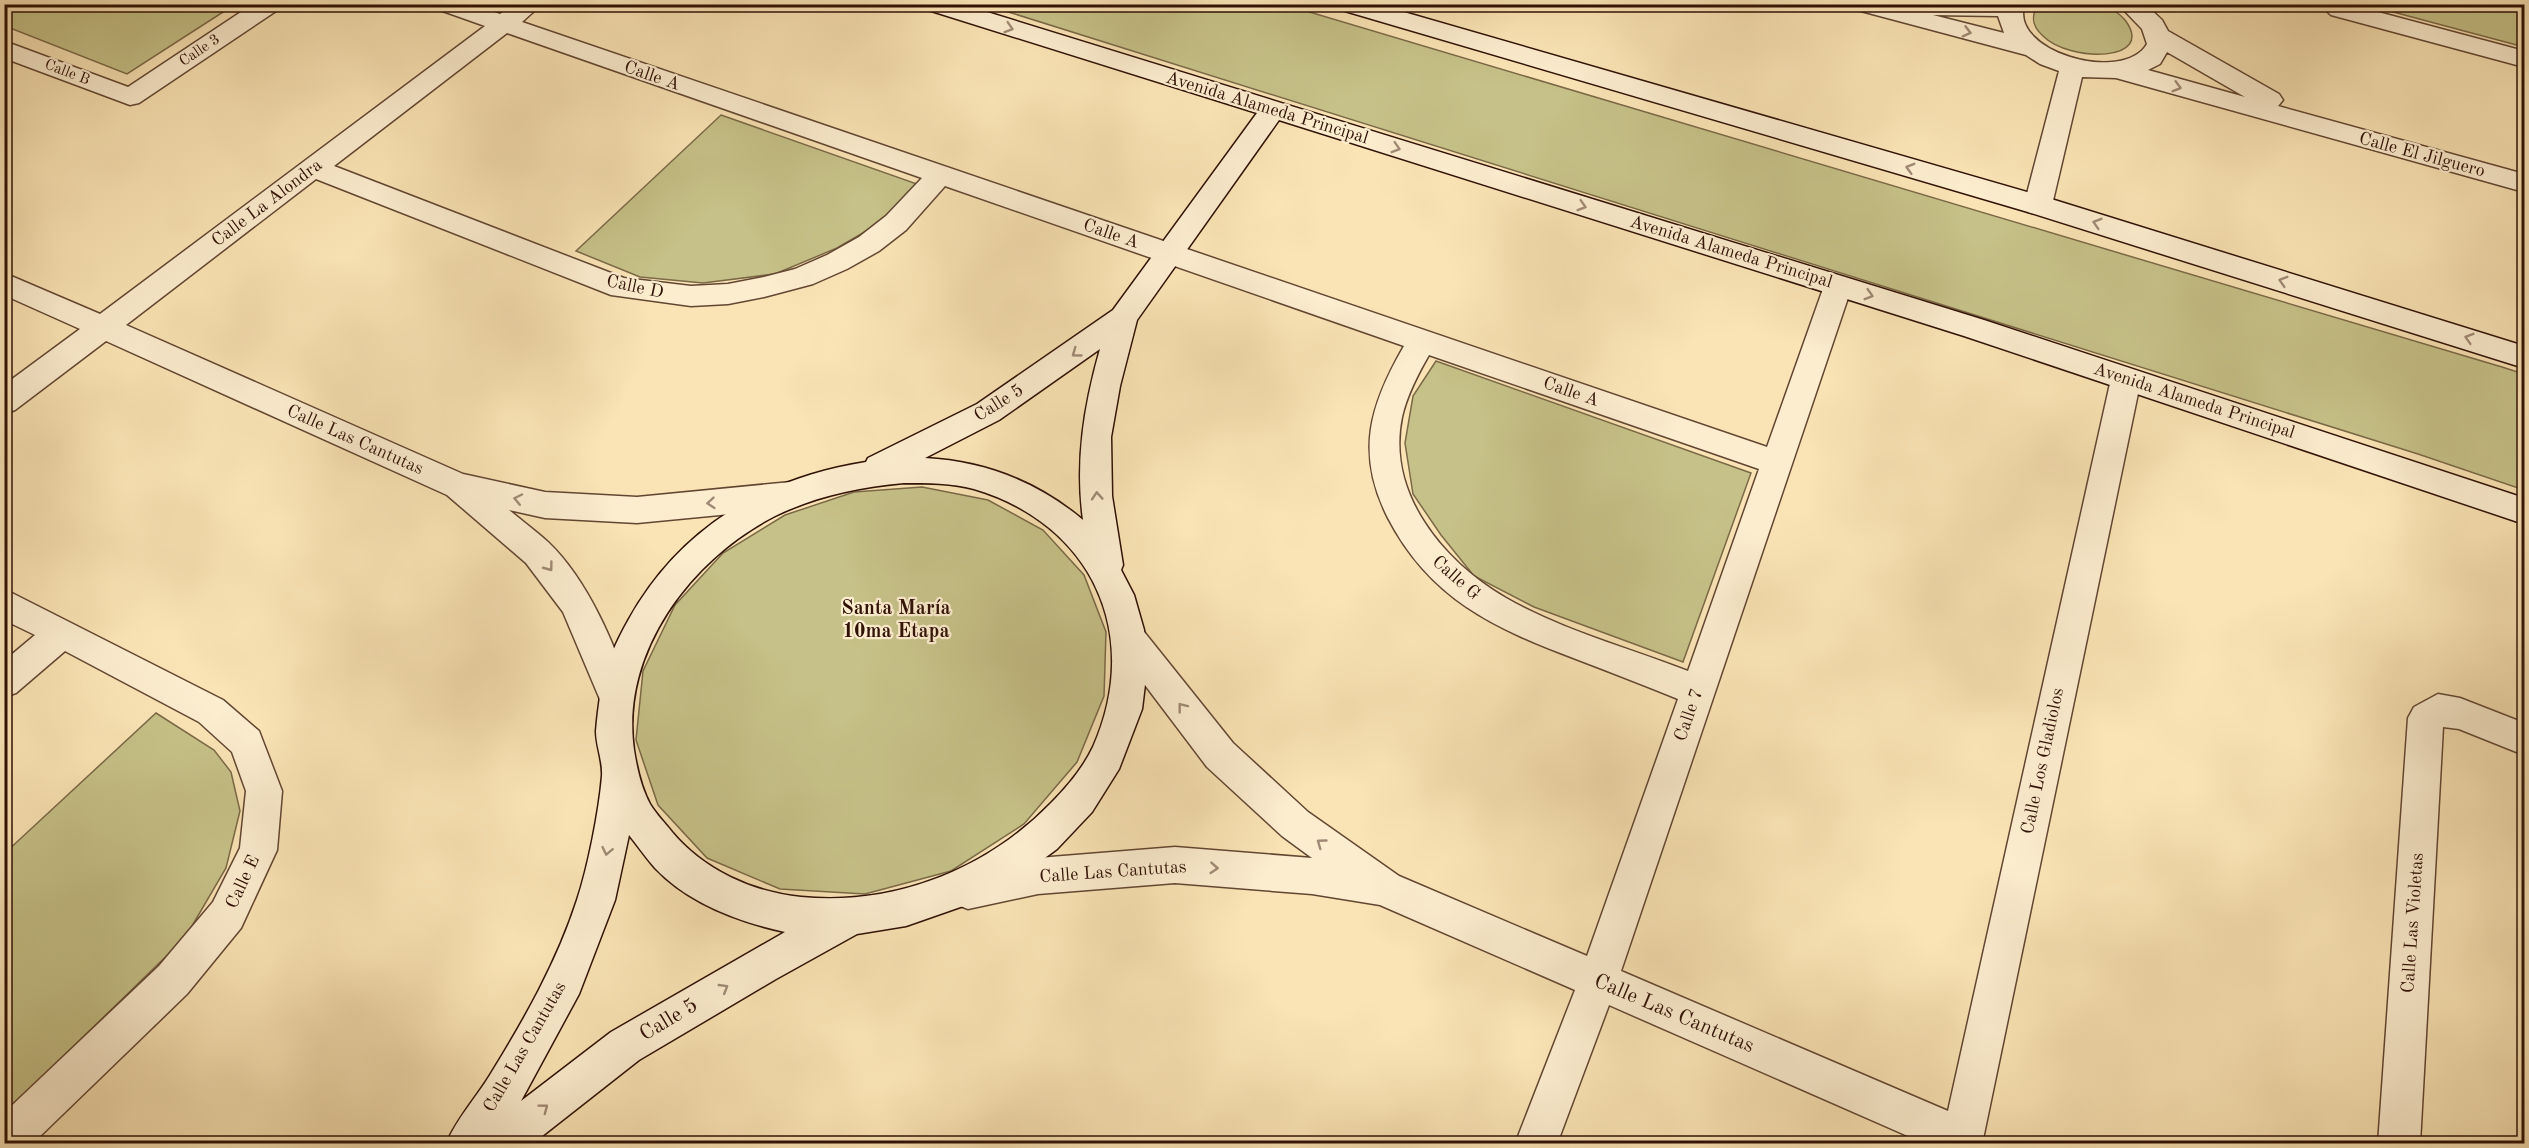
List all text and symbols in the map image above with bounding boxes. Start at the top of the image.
one-way arrow [1003,21,1014,33]
one-way arrow [1962,24,1972,37]
street label: Calle 3 [177,32,223,70]
street label: Calle B [42,58,92,88]
street label: Calle A [622,58,682,94]
street label: Avenida Alameda Principal [1164,69,1371,147]
one-way arrow [2172,80,2182,92]
street label: Calle El Jilguero [2357,130,2487,180]
one-way arrow [1390,141,1401,153]
street label: Calle La Alondra [209,156,326,250]
one-way arrow [1905,163,1916,175]
one-way arrow [1576,199,1587,211]
street label: Avenida Alameda Principal [1628,213,1835,291]
street label: Calle A [1081,216,1141,252]
one-way arrow [2092,218,2103,230]
street label: Calle D [605,272,665,302]
one-way arrow [2278,276,2289,288]
one-way arrow [1863,288,1874,300]
one-way arrow [2464,333,2475,346]
one-way arrow [1071,345,1082,356]
street label: Avenida Alameda Principal [2091,360,2297,442]
street label: Calle A [1541,374,1601,410]
street label: Calle 5 [971,381,1027,425]
street label: Calle Las Cantutas [284,402,426,478]
one-way arrow [1091,491,1104,500]
one-way arrow [513,494,523,507]
one-way arrow [707,496,716,509]
street label: Calle G [1429,553,1483,604]
one-way arrow [541,560,552,571]
district label: Santa María 10ma Etapa [841,599,951,642]
street label: Calle 7 [1672,686,1706,744]
street label: Calle Los Gladiolos [2019,686,2067,836]
one-way arrow [1178,703,1189,714]
one-way arrow [1317,839,1328,850]
one-way arrow [601,846,614,856]
street label: Calle Las Violetas [2399,852,2427,994]
street label: Calle E [223,853,263,911]
street label: Calle Las Cantutas [1039,858,1187,886]
one-way arrow [1209,861,1218,874]
street label: Calle Las Cantutas [1591,971,1757,1057]
street label: Calle Las Cantutas [480,979,570,1115]
one-way arrow [718,983,728,995]
street label: Calle 5 [636,995,702,1045]
one-way arrow [538,1104,549,1115]

